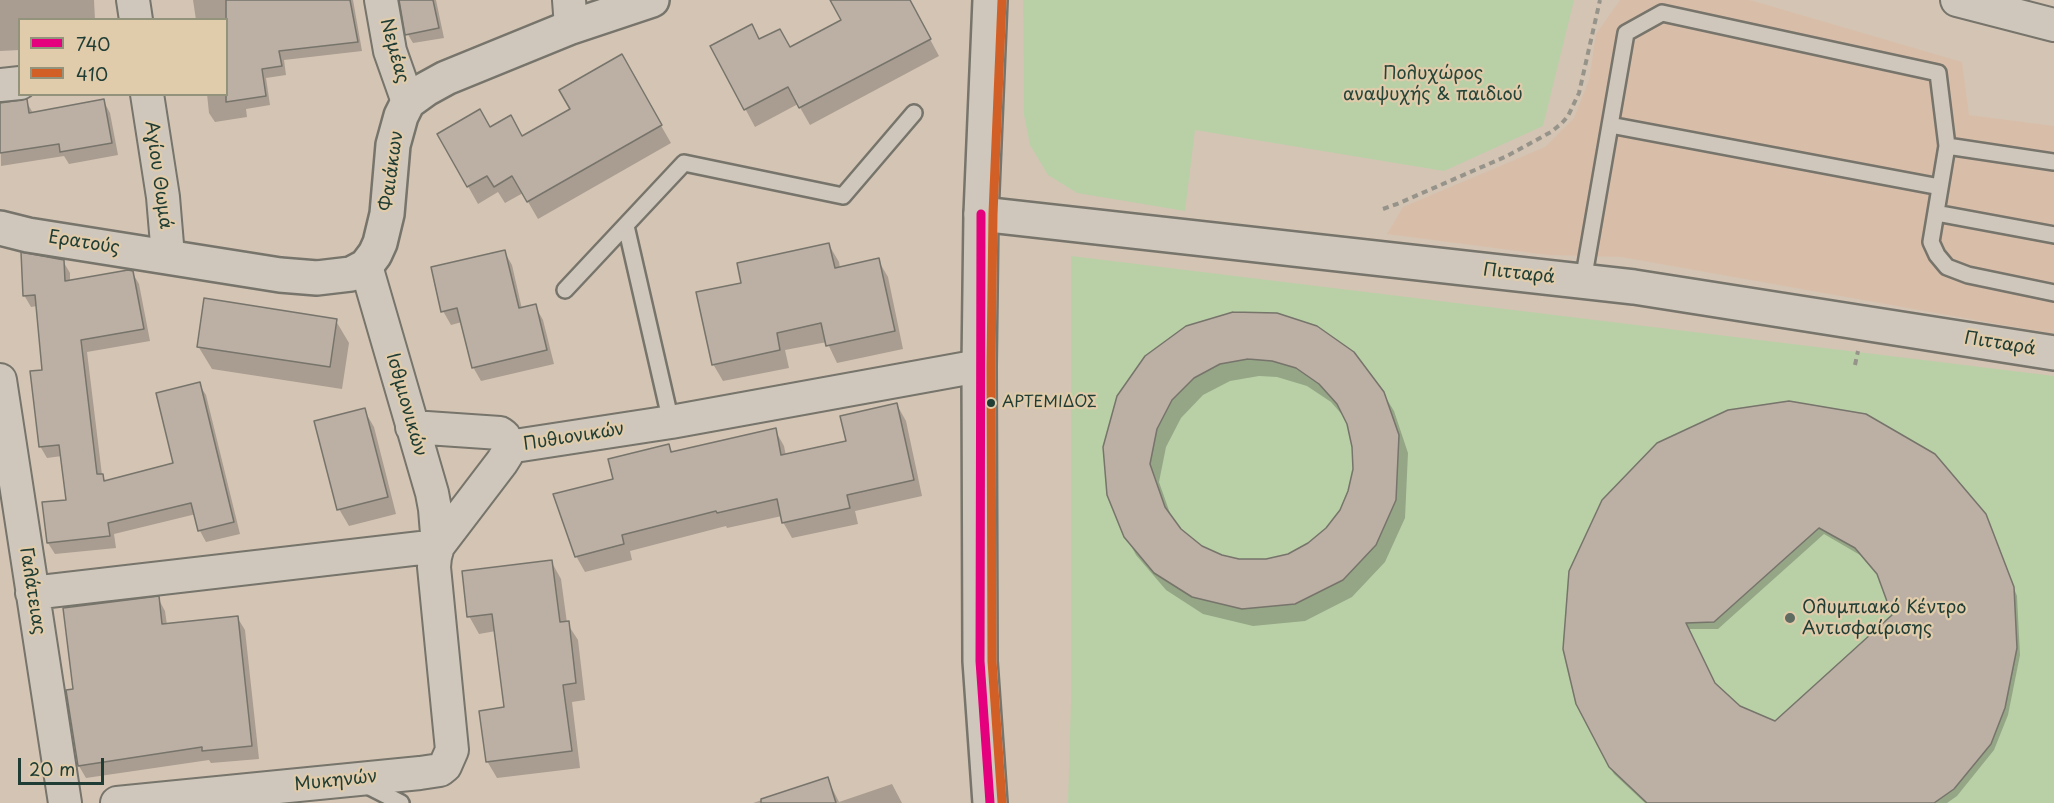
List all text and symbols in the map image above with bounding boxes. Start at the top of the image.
street label: Νεμέας [375,16,413,86]
legend [18,18,228,96]
text: 740 [76,30,111,57]
text: 410 [76,60,108,87]
park label: Πολυχώρος αναψυχής & παιδιού [1343,63,1523,106]
street label: Αγίου Θωμά [140,120,176,230]
street label: Φαιάκων [376,129,408,213]
street label: Ερατούς [47,227,121,259]
street label: Πιτταρά [1482,259,1556,289]
street label: Πιτταρά [1963,328,2037,360]
street label: Ισθμιονικών [381,351,431,459]
place label: ΑΡΤΕΜΙΔΟΣ [1002,393,1097,413]
marker: ΑΡΤΕΜΙΔΟΣ [985,397,997,409]
street label: Πυθιονικών [522,418,626,456]
street label: Γαλάτειας [14,546,50,636]
place label: Ολυμπιακό Κέντρο Αντισφαίρισης [1802,597,1966,640]
marker: Ολυμπιακό Κέντρο Αντισφαίρισης [1783,611,1797,625]
scale bar [21,746,106,784]
text: 20 m [29,755,75,782]
street label: Μυκηνών [293,766,379,796]

